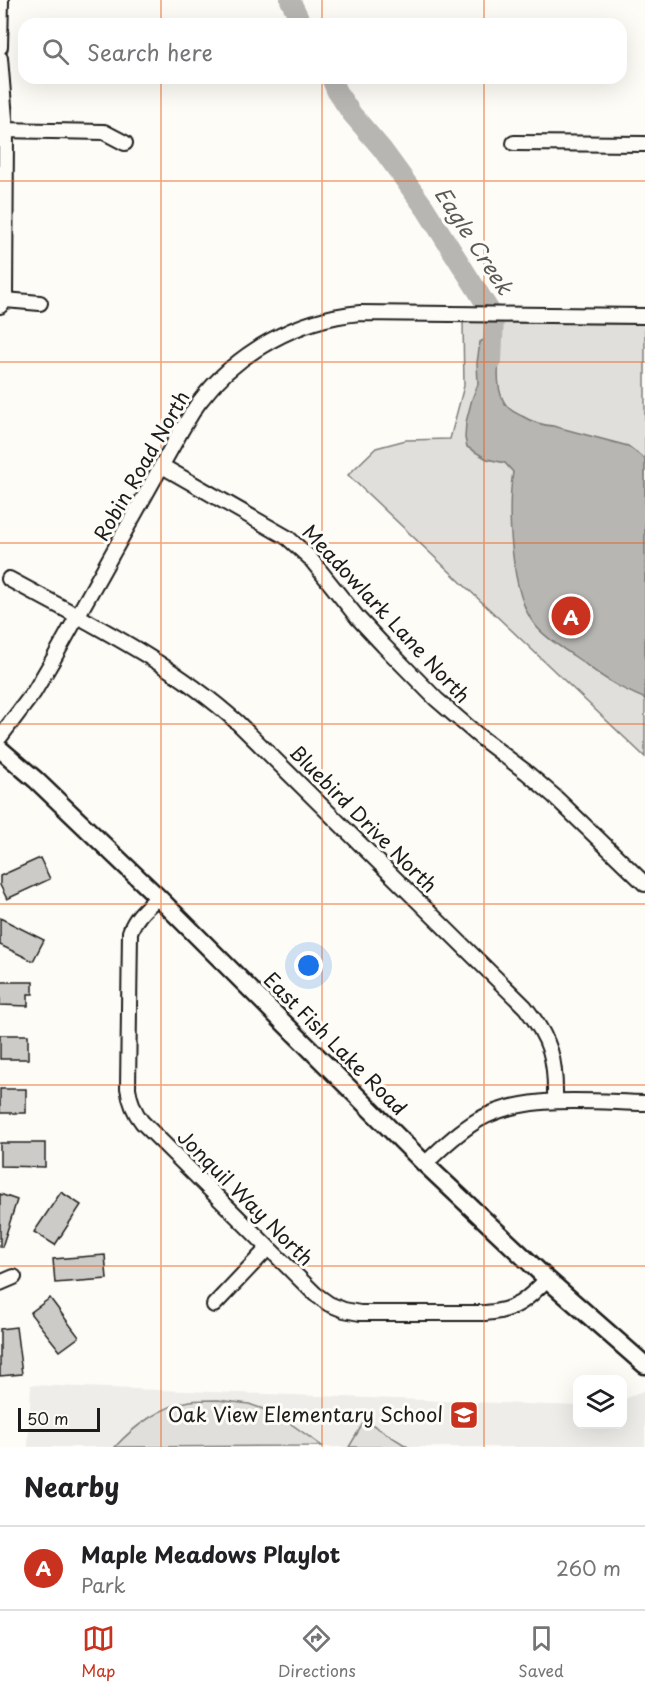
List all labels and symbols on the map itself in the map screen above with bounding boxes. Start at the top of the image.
water label: Eagle Creek [428,180,522,301]
street label: Robin Road North [86,385,196,546]
street label: Meadowlark Lane North [296,517,478,709]
pin: A [552,594,590,638]
street label: Bluebird Drive North [283,738,444,899]
your location [294,951,323,980]
street label: East Fish Lake Road [257,965,414,1122]
street label: Jonquil Way North [171,1122,321,1272]
place label: Oak View Elementary School [168,1399,443,1429]
school or university icon: Oak View Elementary School [448,1399,480,1431]
scale bar [18,1405,100,1432]

